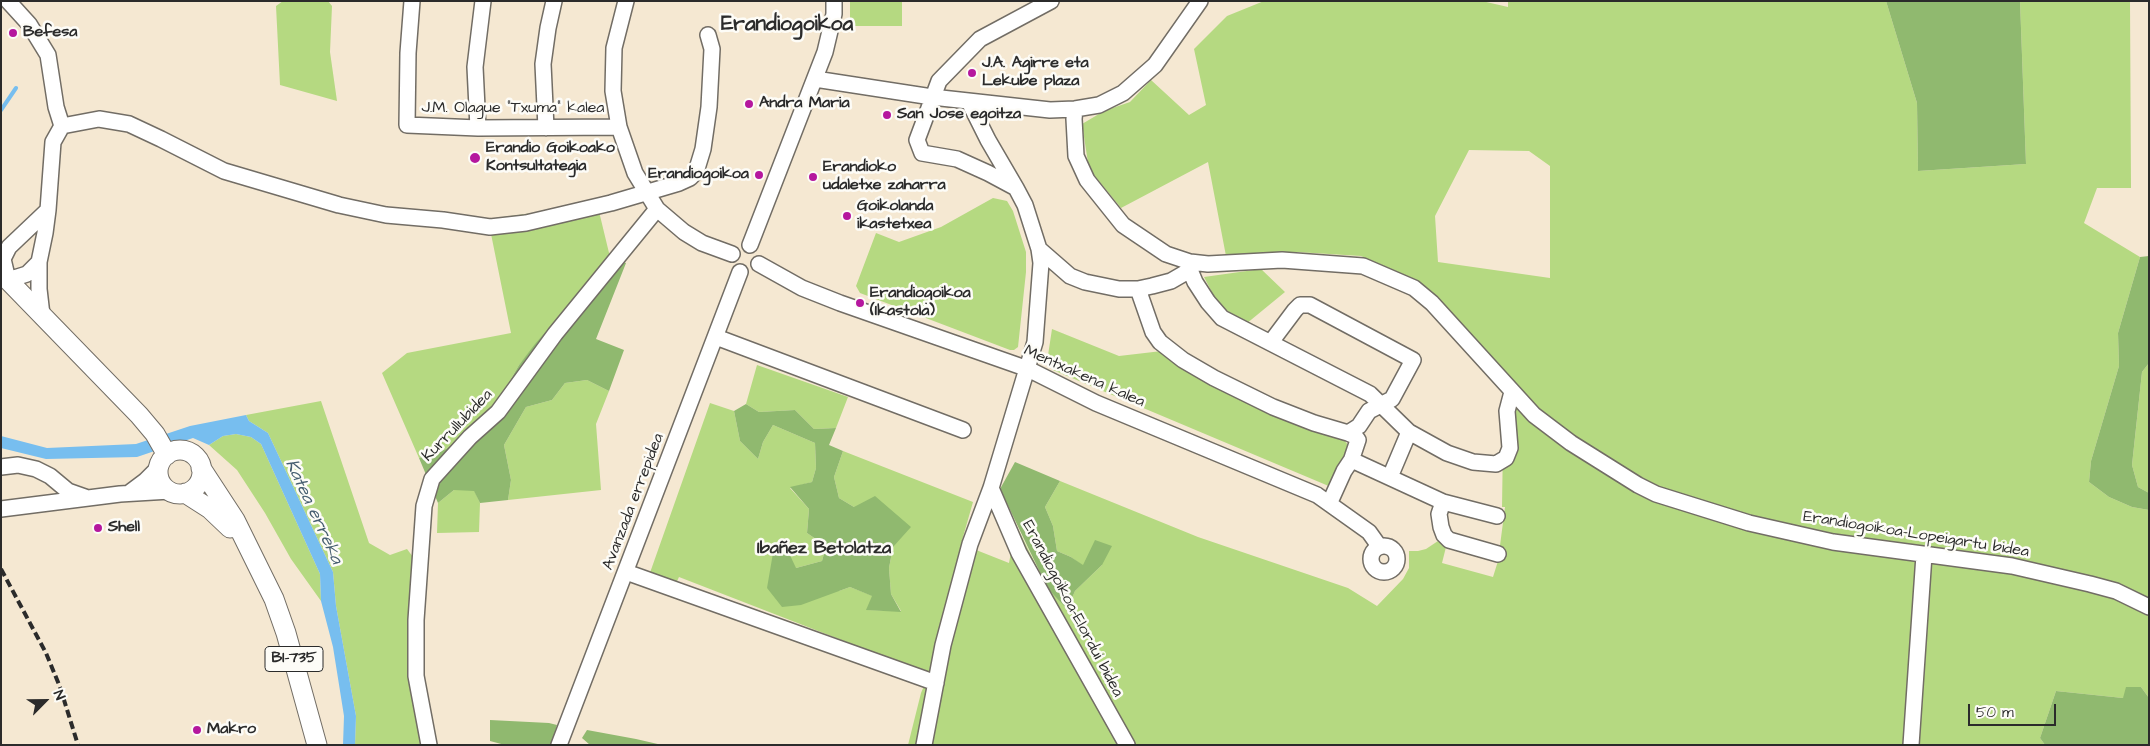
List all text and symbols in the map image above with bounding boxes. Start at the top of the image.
district label: Erandiogoikoa [721,13,853,39]
place label: Befesa [23,23,77,43]
marker: Befesa [7,27,19,39]
place label: J.A. Agirre eta Lekube plaza [982,54,1089,92]
marker: J.A. Agirre eta Lekube plaza [966,67,978,79]
place label: Andra Maria [759,94,850,114]
marker: Andra Maria [743,98,755,110]
street label: J.M. Olague "Txuma" kalea [422,99,604,119]
place label: San Jose egoitza [897,105,1021,125]
marker: San Jose egoitza [881,109,893,121]
place label: Erandio Goikoako Kontsultategia [486,139,615,177]
marker: Erandio Goikoako Kontsultategia [468,151,482,165]
place label: Erandioko udaletxe zaharra [823,158,946,196]
place label: Erandiogoikoa [648,165,749,185]
marker: Erandiogoikoa [753,169,765,181]
marker: Erandioko udaletxe zaharra [807,171,819,183]
place label: Goikolanda ikastetxea [857,197,933,235]
marker: Goikolanda ikastetxea [841,210,853,222]
place label: Erandiogoikoa (Ikastola) [870,284,971,322]
marker: Erandiogoikoa (Ikastola) [854,297,866,309]
street label: Mentxakena kalea [1021,342,1147,412]
street label: Kurrullubidea [419,386,497,466]
street label: Avanzada errepidea [599,431,669,573]
water label: Katea erreka [279,456,347,568]
street label: Erandiogoikoa-Lopeigartu bidea [1802,508,2030,562]
place label: Shell [108,518,140,538]
street label: Erandiogoikoa-Elordui bidea [1017,518,1127,700]
marker: Shell [92,522,104,534]
district label: Ibañez Betolatza [757,538,891,560]
road number: BI-735 [265,646,323,672]
north arrow [20,676,70,726]
text: N [48,687,70,703]
scale bar [1970,694,2058,726]
text: 50 m [1976,702,2014,723]
place label: Makro [207,720,256,740]
marker: Makro [191,724,203,736]

